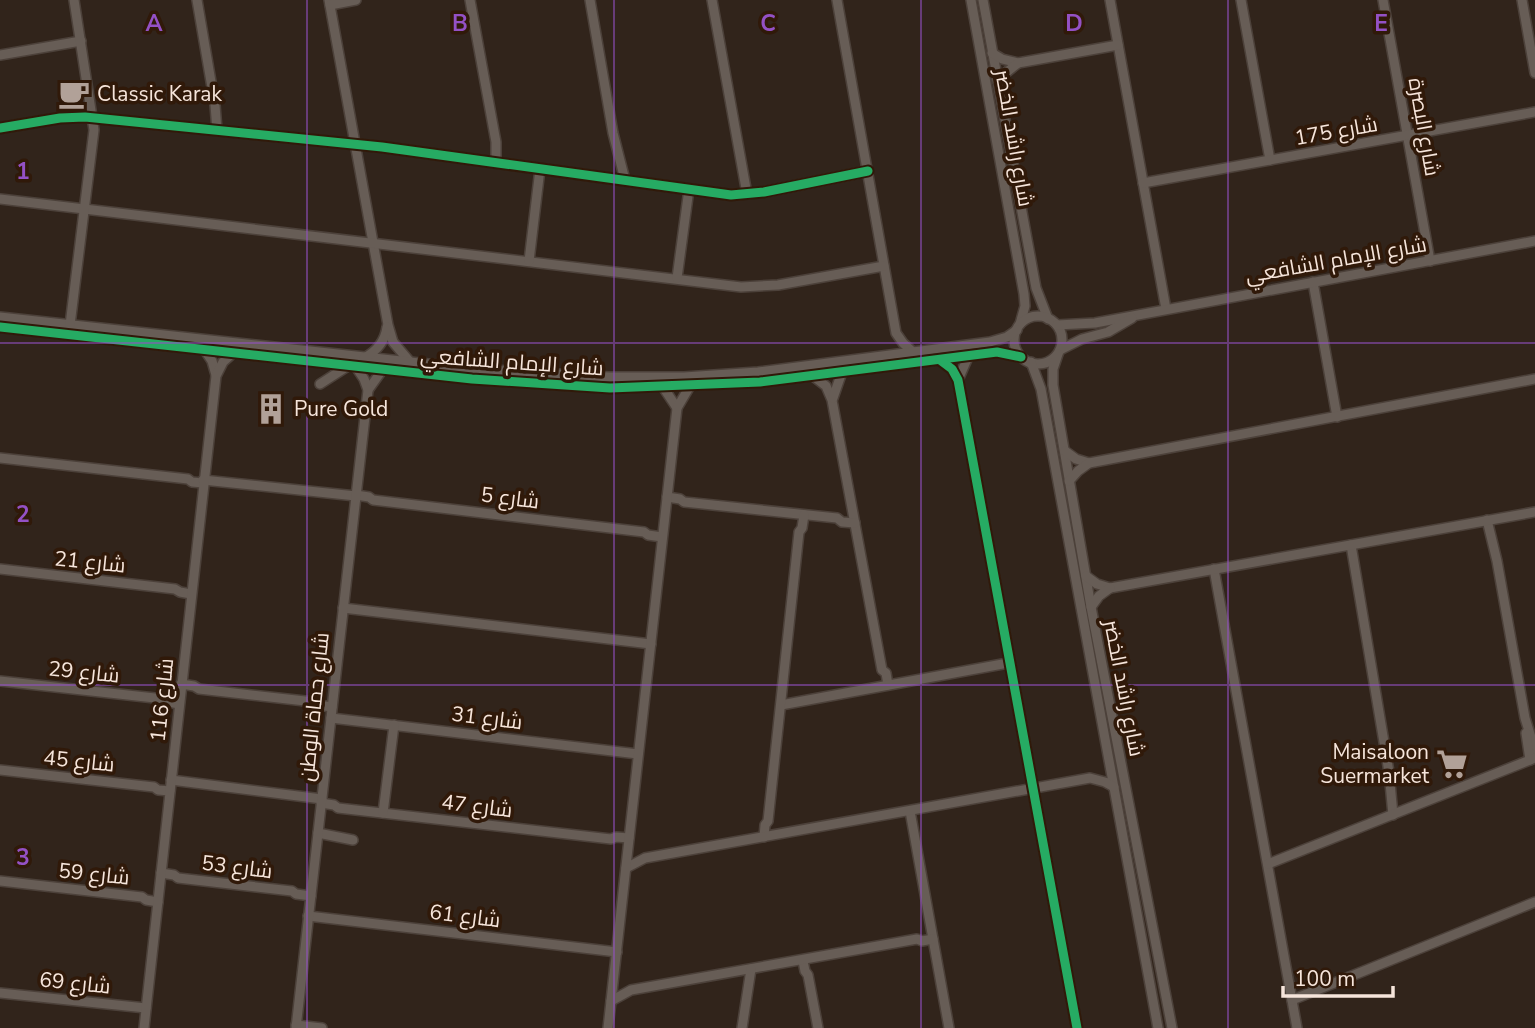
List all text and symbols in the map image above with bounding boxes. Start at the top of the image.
text: A [145,8,163,39]
text: B [452,8,468,39]
text: C [760,8,776,39]
text: D [1065,8,1083,39]
text: E [1374,8,1388,39]
street label: شارع راشد الخضر [988,66,1040,209]
street label: شارع البصرة [1402,76,1446,178]
cafe icon: Classic Karak [57,77,91,111]
place label: Classic Karak [97,80,222,108]
street label: شارع 175 [1292,110,1380,152]
text: 1 [16,156,30,187]
street label: شارع الإمام الشافعي [1243,230,1429,292]
street label: شارع الإمام الشافعي [419,342,605,384]
building icon: Pure Gold [254,392,288,426]
place label: Pure Gold [294,395,388,423]
street label: شارع 5 [479,481,541,515]
text: 2 [16,499,30,530]
street label: شارع 21 [53,544,127,580]
street label: شارع راشد الخضر [1097,616,1151,759]
street label: شارع حماة الوطن [292,631,336,783]
street label: شارع 29 [47,654,121,690]
street label: شارع 116 [144,657,180,743]
street label: شارع 31 [450,700,524,736]
place label: Maisaloon Suermarket [1320,738,1430,790]
street label: شارع 45 [42,743,116,779]
supermarket icon: Maisaloon Suermarket [1435,747,1469,781]
street label: شارع 47 [440,788,514,824]
text: 3 [16,842,30,873]
street label: شارع 53 [200,849,274,885]
street label: شارع 59 [57,856,131,892]
street label: شارع 61 [428,898,502,934]
scale bar [1283,954,1393,998]
street label: شارع 69 [38,965,112,1001]
text: 100 m [1294,965,1355,993]

